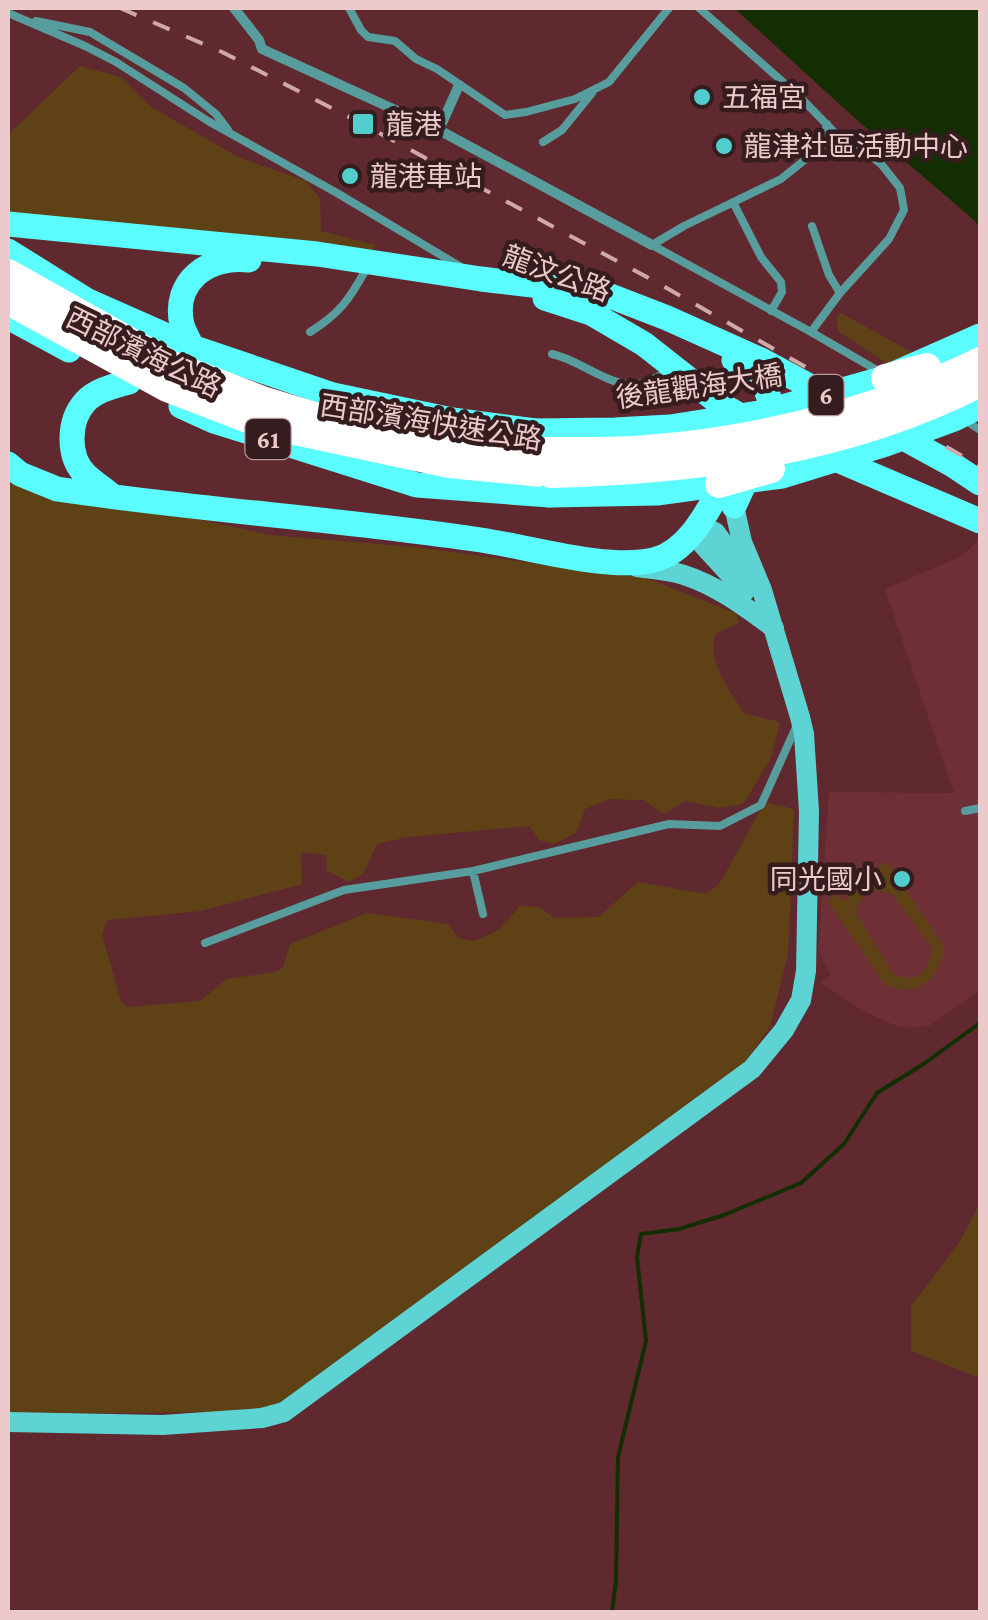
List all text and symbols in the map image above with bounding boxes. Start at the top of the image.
place label: 五福宮 [722,82,806,113]
marker: 五福宮 [691,86,713,108]
place label: 龍港 [386,109,442,140]
marker: 龍港 [350,111,376,137]
place label: 龍津社區活動中心 [744,131,968,162]
marker: 龍津社區活動中心 [713,135,735,157]
place label: 龍港車站 [370,161,482,192]
marker: 龍港車站 [339,165,361,187]
street label: 龍汶公路 [499,240,615,307]
street label: 西部濱海公路 [61,302,226,403]
street label: 後龍觀海大橋 [614,359,784,414]
road number: 6 [808,375,844,415]
street label: 西部濱海快速公路 [318,390,544,455]
road number: 61 [246,419,290,459]
place label: 同光國小 [770,864,882,895]
marker: 同光國小 [891,868,913,890]

